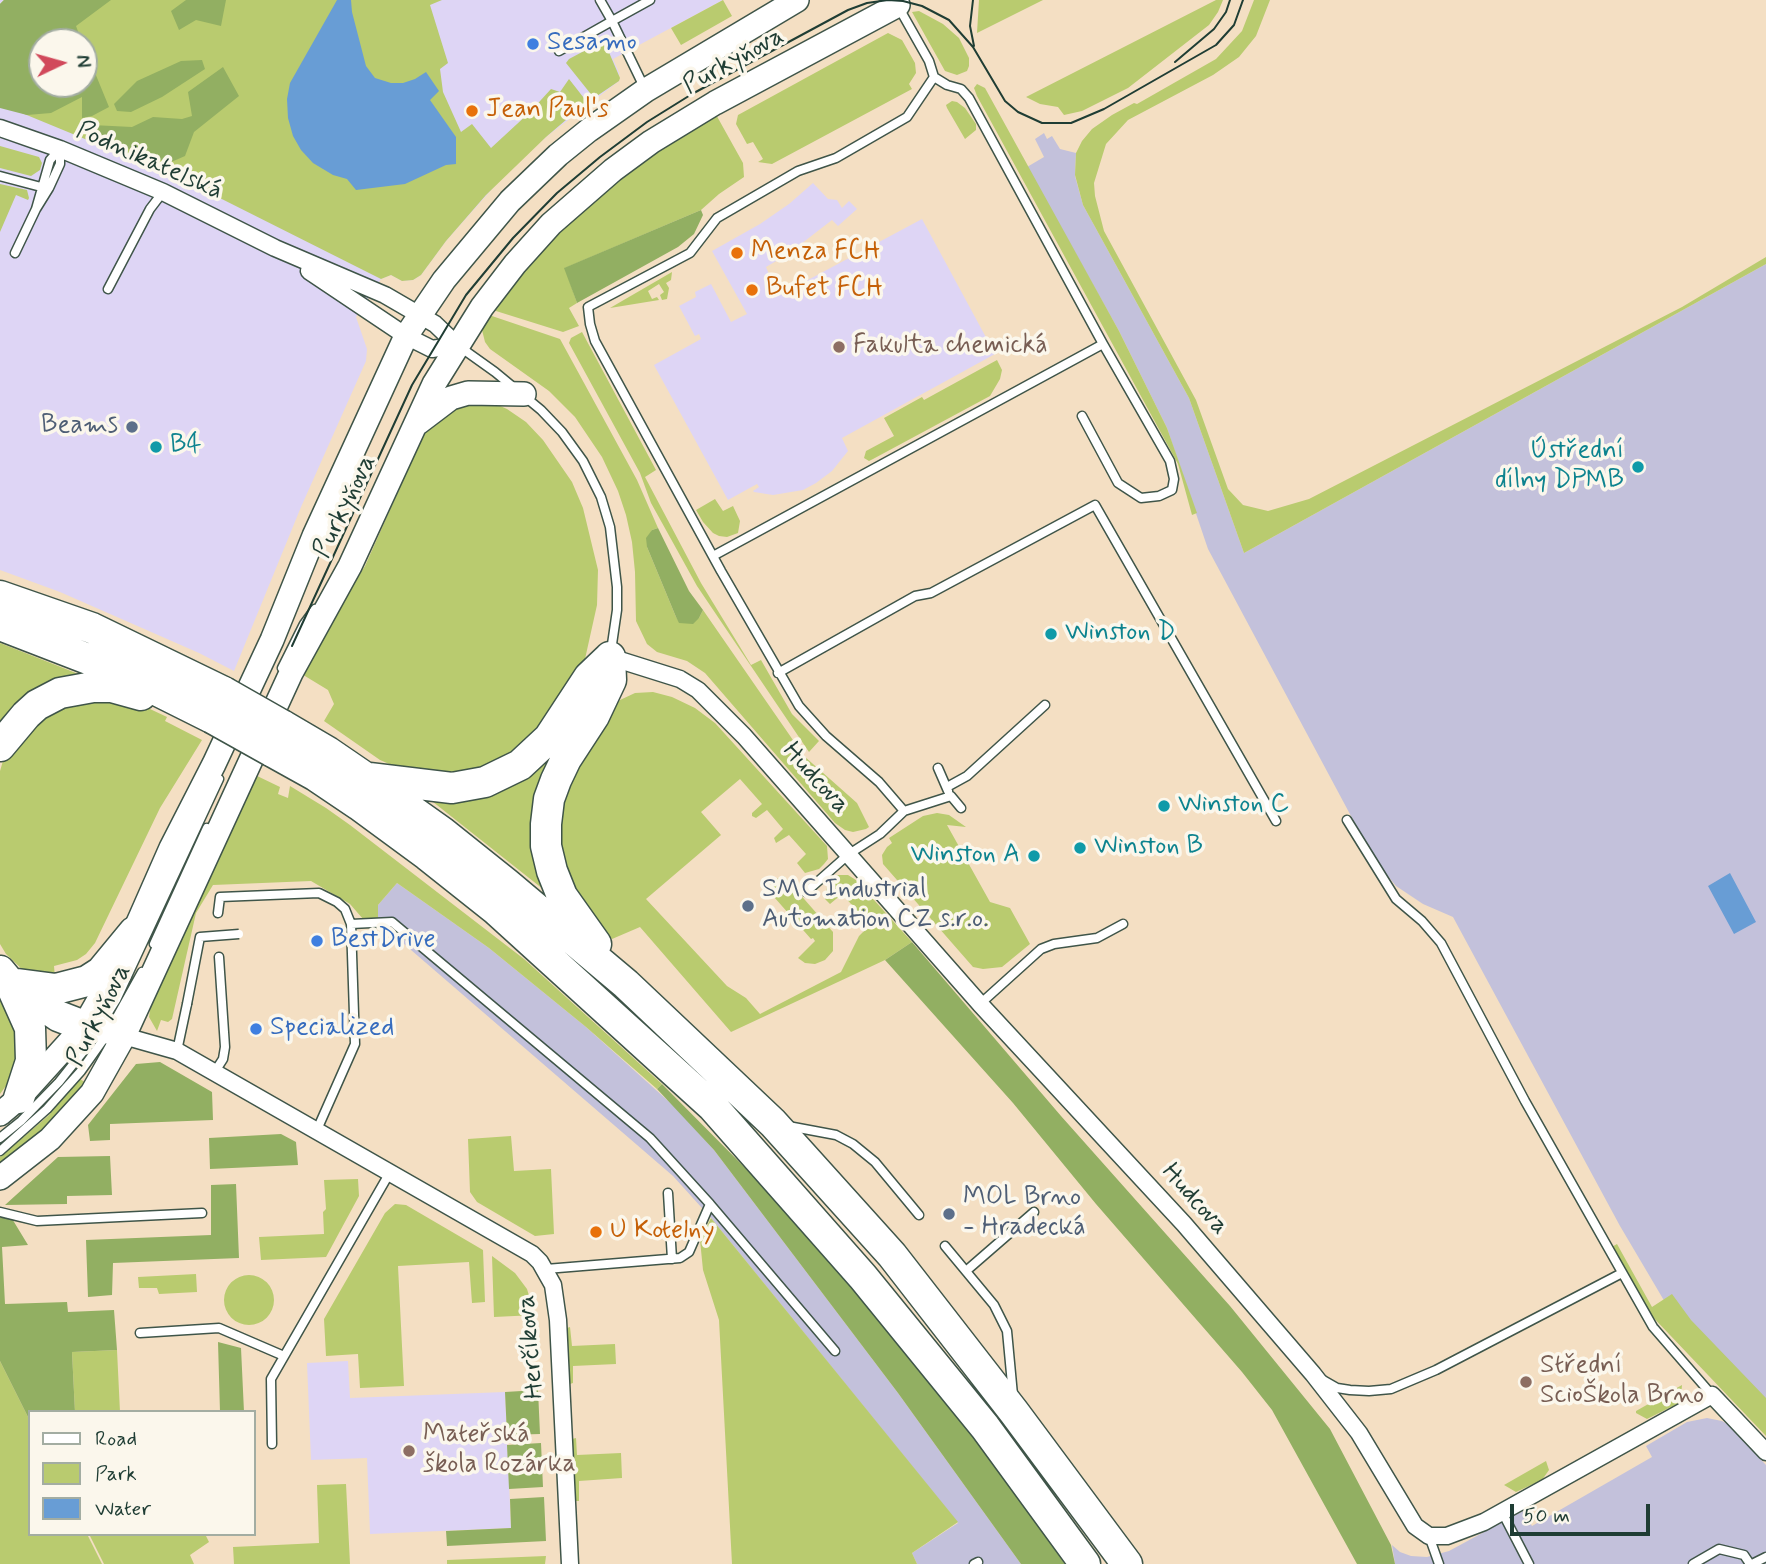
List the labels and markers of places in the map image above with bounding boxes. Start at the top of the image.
place label: Sesamo [547,28,637,60]
marker: Sesamo [525,36,541,52]
place label: Jean Paul's [486,95,609,127]
marker: Jean Paul's [464,103,480,119]
place label: Menza FCH [751,237,880,269]
marker: Menza FCH [729,245,745,261]
place label: Bufet FCH [766,274,883,306]
marker: Bufet FCH [744,282,760,298]
place label: Fakulta chemická [853,331,1048,363]
marker: Fakulta chemická [831,339,847,355]
place label: Beams [41,411,118,443]
marker: Beams [124,419,140,435]
place label: B4 [170,431,202,463]
place label: Ústřední dílny DPMB [1495,436,1624,498]
marker: B4 [148,439,164,455]
marker: Ústřední dílny DPMB [1630,459,1646,475]
place label: Winston D [1065,618,1175,650]
marker: Winston D [1043,626,1059,642]
place label: Winston C [1178,790,1289,822]
marker: Winston C [1156,798,1172,814]
place label: Winston B [1094,832,1203,864]
place label: Winston A [910,840,1020,872]
marker: Winston B [1072,840,1088,856]
marker: Winston A [1026,848,1042,864]
place label: SMC Industrial Automation CZ s.r.o. [762,875,989,936]
marker: SMC Industrial Automation CZ s.r.o. [740,898,756,914]
place label: BestDrive [331,925,435,957]
marker: BestDrive [309,933,325,949]
place label: Specialized [270,1013,394,1045]
marker: Specialized [248,1021,264,1037]
place label: MOL Brno - Hradecká [963,1183,1086,1244]
marker: MOL Brno - Hradecká [941,1206,957,1222]
place label: U Kotelny [610,1216,715,1248]
marker: U Kotelny [588,1224,604,1240]
place label: Střední ScioŠkola Brno [1540,1351,1704,1412]
marker: Střední ScioŠkola Brno [1518,1374,1534,1390]
place label: Mateřská škola Rozárka [423,1420,576,1482]
marker: Mateřská škola Rozárka [401,1443,417,1459]

